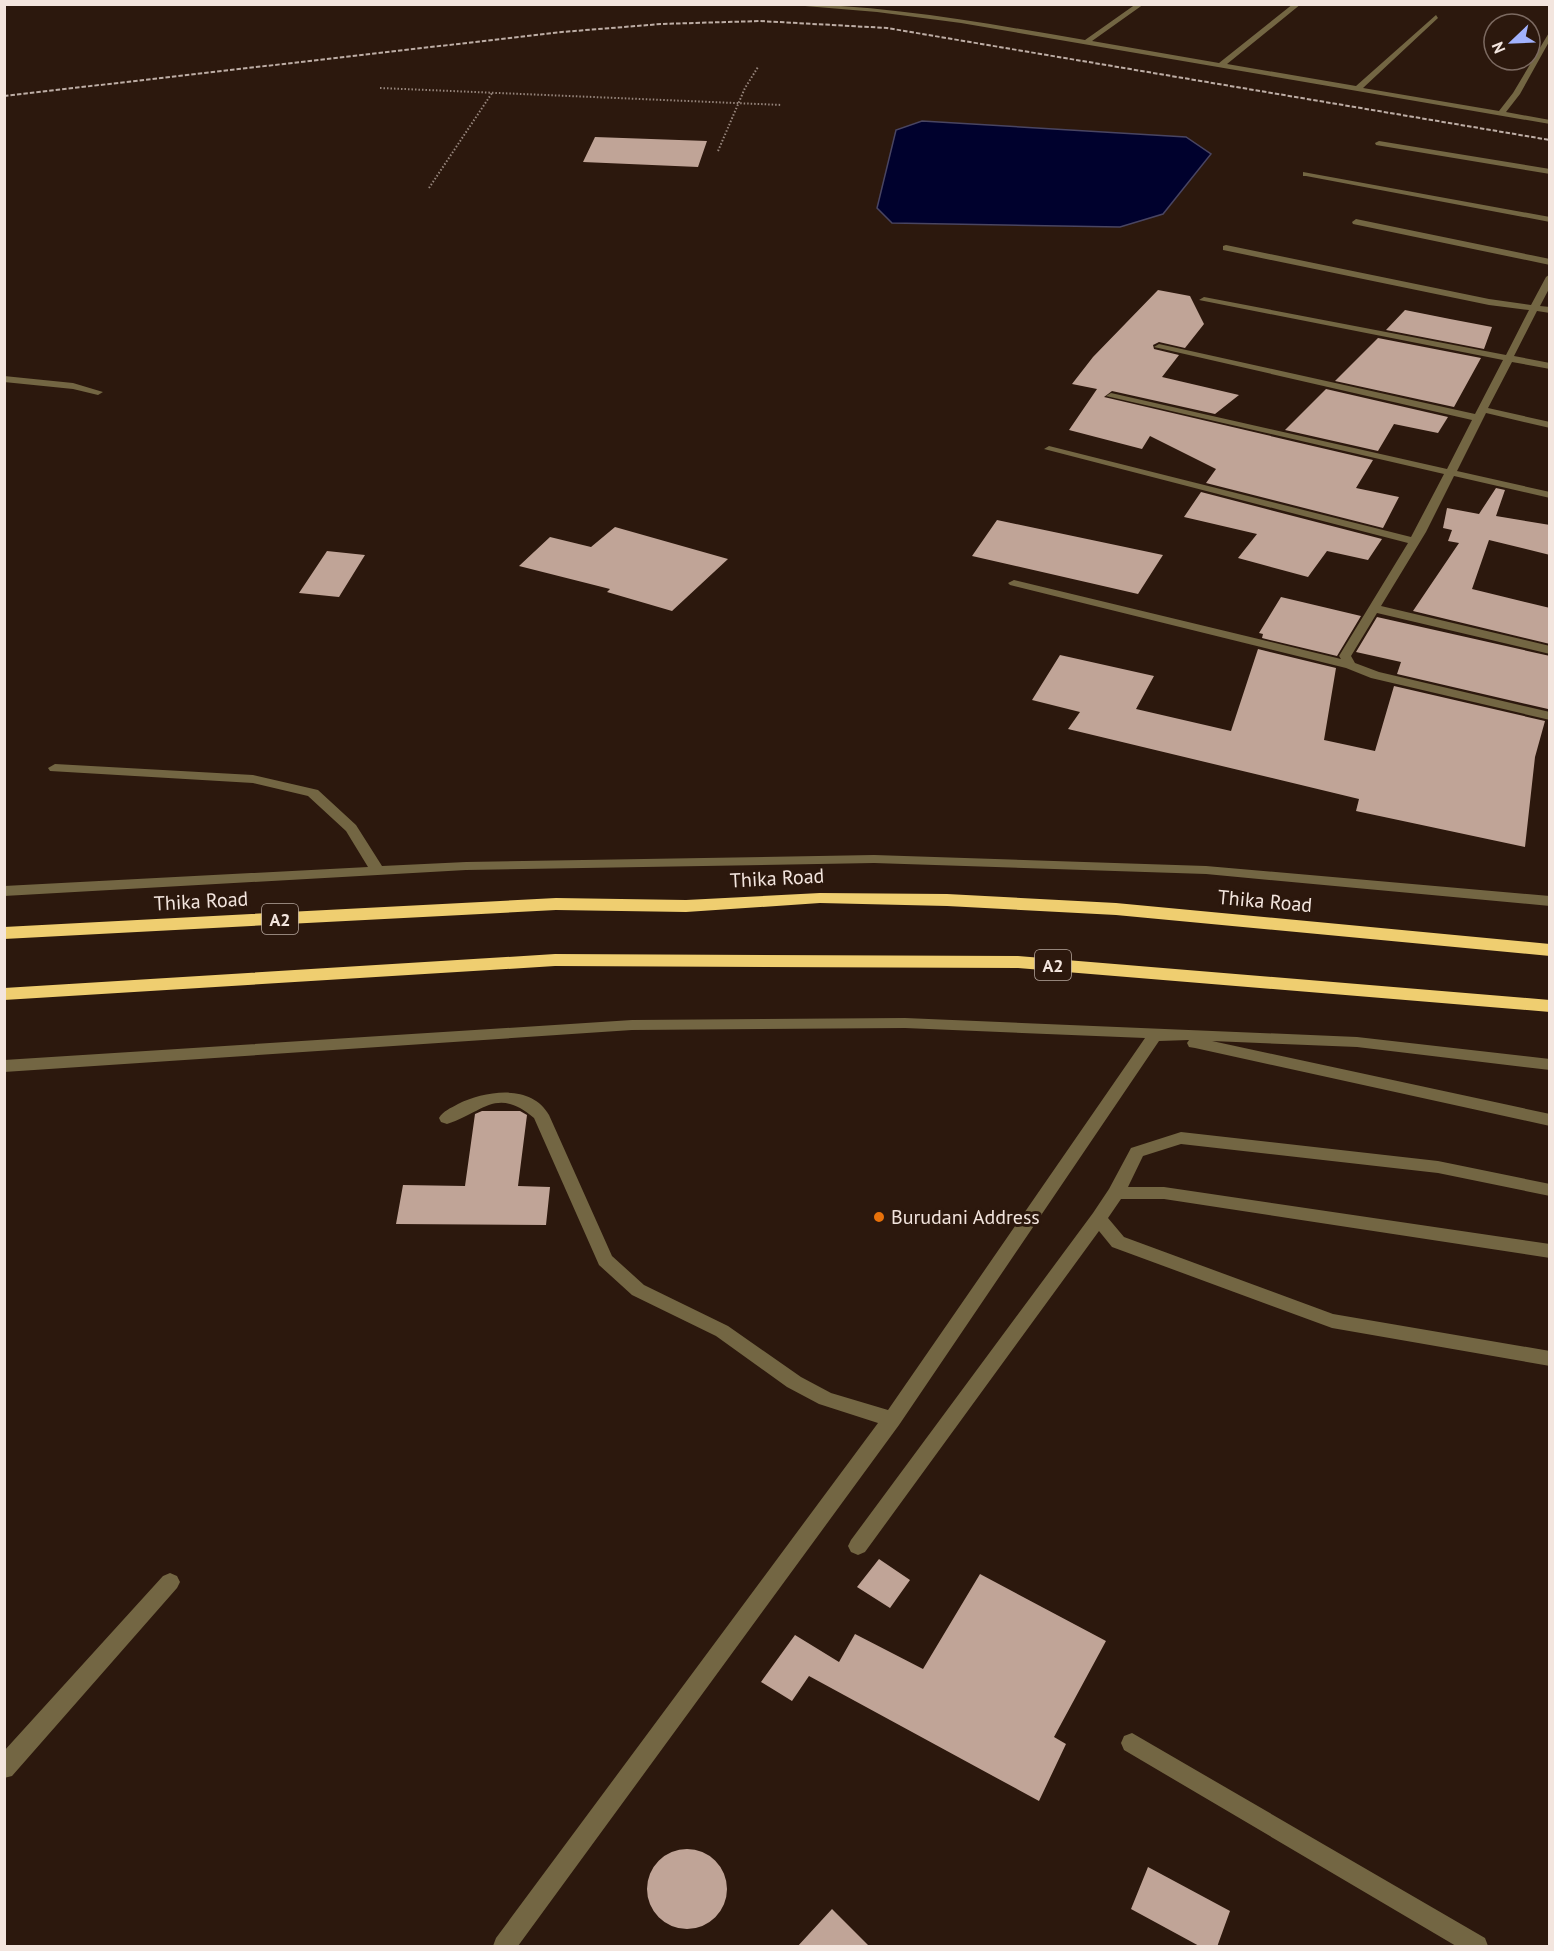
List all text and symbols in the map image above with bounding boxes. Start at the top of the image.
north arrow [1482,12,1542,72]
text: N [1487,39,1509,57]
street label: Thika Road [729,863,825,893]
street label: Thika Road [1217,884,1313,918]
street label: Thika Road [153,886,249,916]
road number: A2 [262,904,298,934]
road number: A2 [1035,950,1071,980]
place label: Burudani Address [891,1204,1040,1230]
marker: Burudani Address [872,1210,886,1224]

